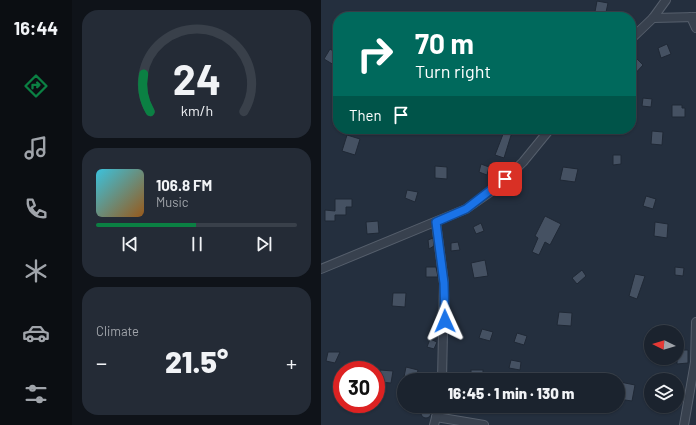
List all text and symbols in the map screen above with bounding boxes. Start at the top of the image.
text: 16:44 [14,17,58,39]
text: 70 m [415,26,474,60]
icon: right [349,28,401,80]
text: 24 [172,53,221,103]
text: Turn right [415,60,491,82]
icon: directions [22,72,50,100]
text: km/h [180,102,213,119]
icon: arrive [390,104,412,126]
text: Then [349,106,382,124]
icon: music [22,134,50,162]
pin [488,162,522,196]
icon: arrive [494,168,516,190]
text: 106.8 FM [156,176,212,194]
text: Music [156,194,189,210]
icon: phone [22,195,50,223]
icon: previous [119,233,141,255]
icon: pause [186,233,208,255]
icon: next [253,233,275,255]
icon: climate [22,257,50,285]
position arrow [424,300,466,342]
icon: car [22,319,50,347]
text: Climate [96,323,139,339]
north arrow [644,325,684,365]
map controls [644,325,684,413]
text: 21.5° [165,343,228,379]
text: − [96,349,107,375]
text: + [286,349,297,375]
speed limit sign: 30 [333,361,385,413]
button: layers [644,373,684,413]
icon: filters [22,380,50,408]
text: 16:45 · 1 min · 130 m [448,384,574,402]

